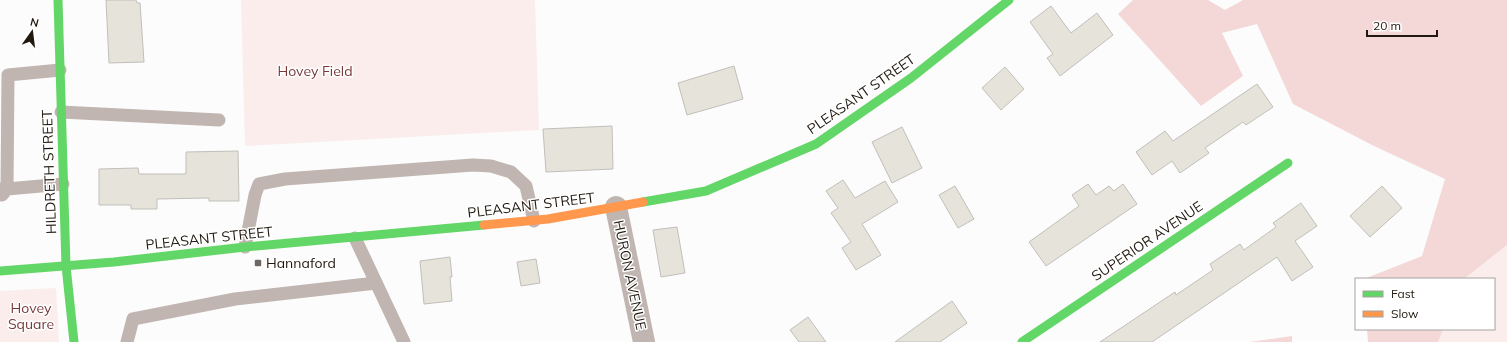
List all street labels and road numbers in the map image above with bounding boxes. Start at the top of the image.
street label: PLEASANT STREET [803,50,919,138]
street label: HILDRETH STREET [38,109,60,234]
street label: PLEASANT STREET [466,188,596,222]
street label: SUPERIOR AVENUE [1088,197,1206,285]
street label: HURON AVENUE [610,218,650,332]
street label: PLEASANT STREET [144,222,274,254]

